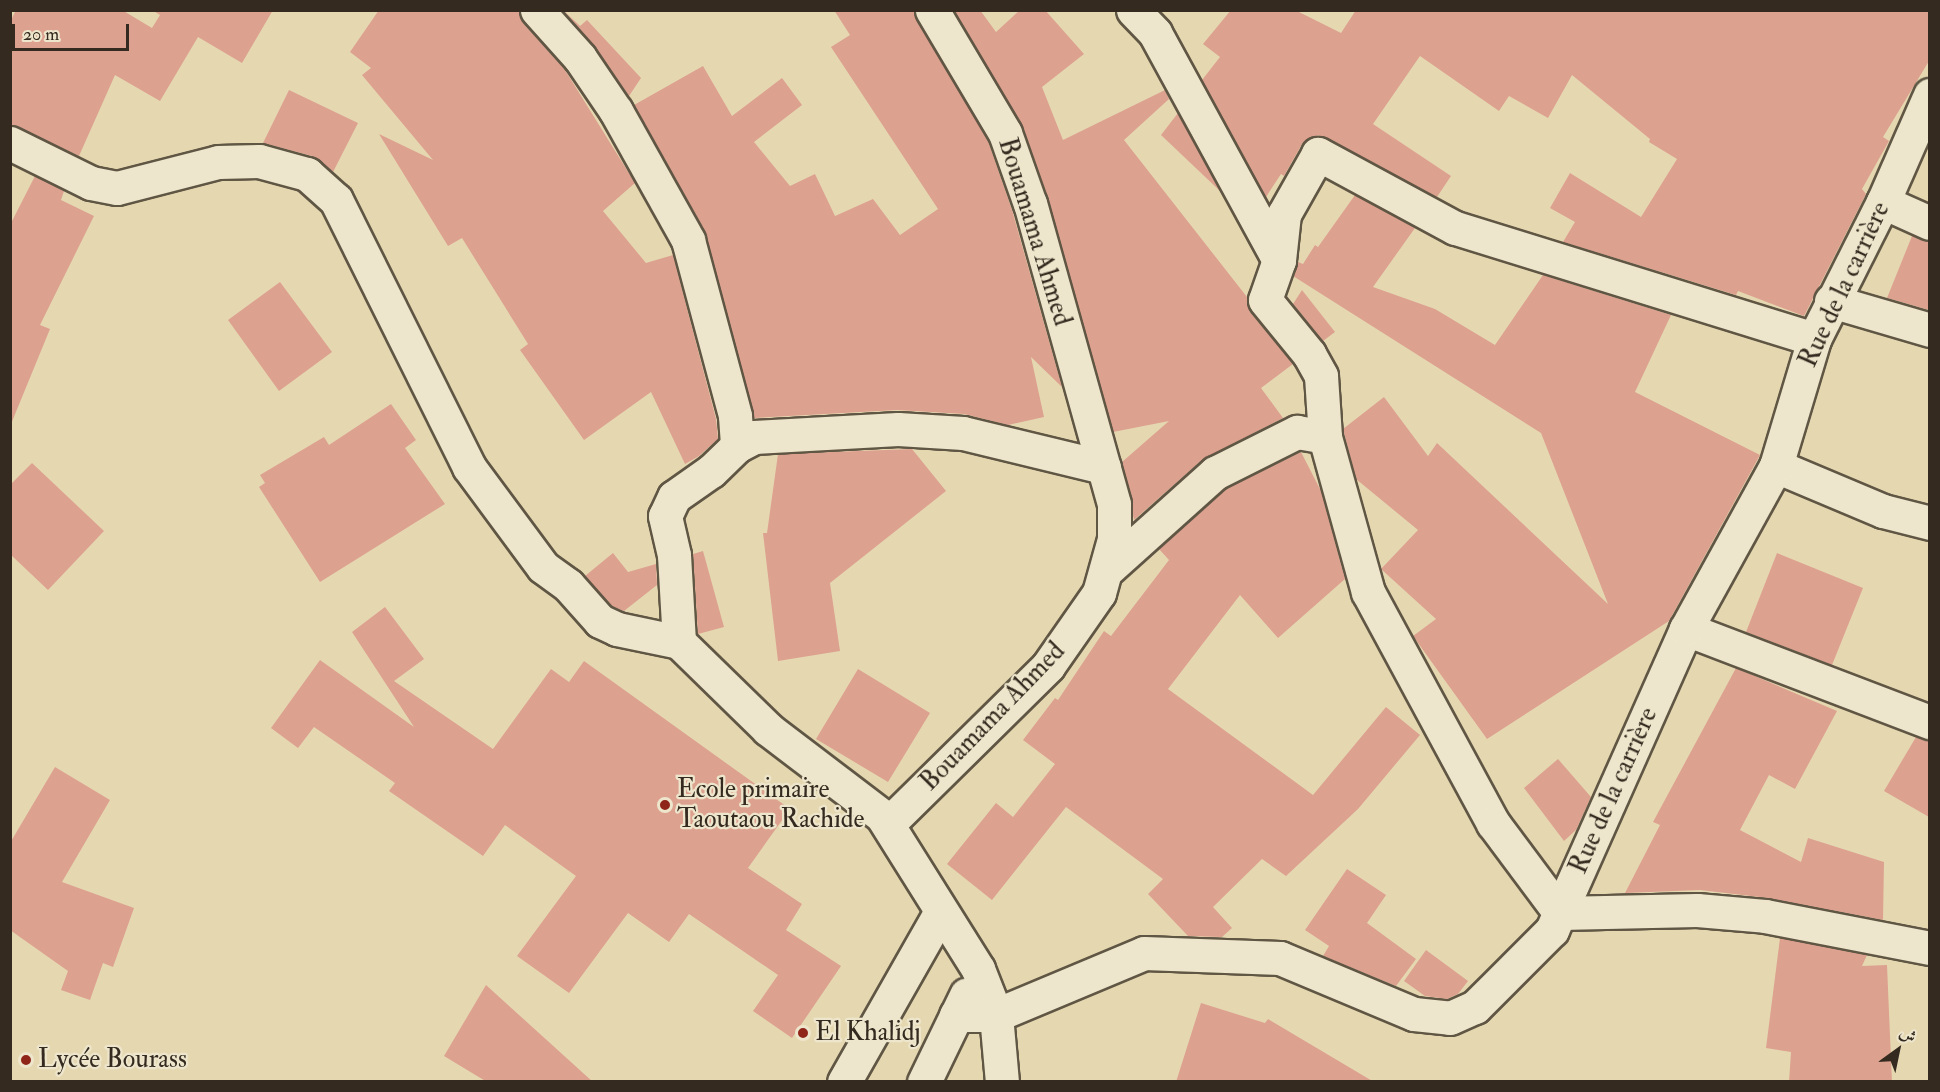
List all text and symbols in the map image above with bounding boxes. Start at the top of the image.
scale bar [15,12,132,50]
text: 20 m [23,23,59,46]
street label: Bouamama Ahmed [991,134,1077,330]
street label: Rue de la carrière [1793,197,1897,373]
street label: Bouamama Ahmed [914,636,1072,798]
street label: Rue de la carrière [1563,703,1665,879]
place label: Ecole primaire Taoutaou Rachide [677,774,864,836]
marker: Ecole primaire Taoutaou Rachide [658,798,672,812]
place label: El Khalidj [815,1017,921,1049]
north arrow [1868,1020,1928,1080]
text: ش [1896,1022,1920,1048]
marker: El Khalidj [796,1026,810,1040]
place label: Lycée Bourass [38,1044,187,1076]
marker: Lycée Bourass [19,1053,33,1067]

